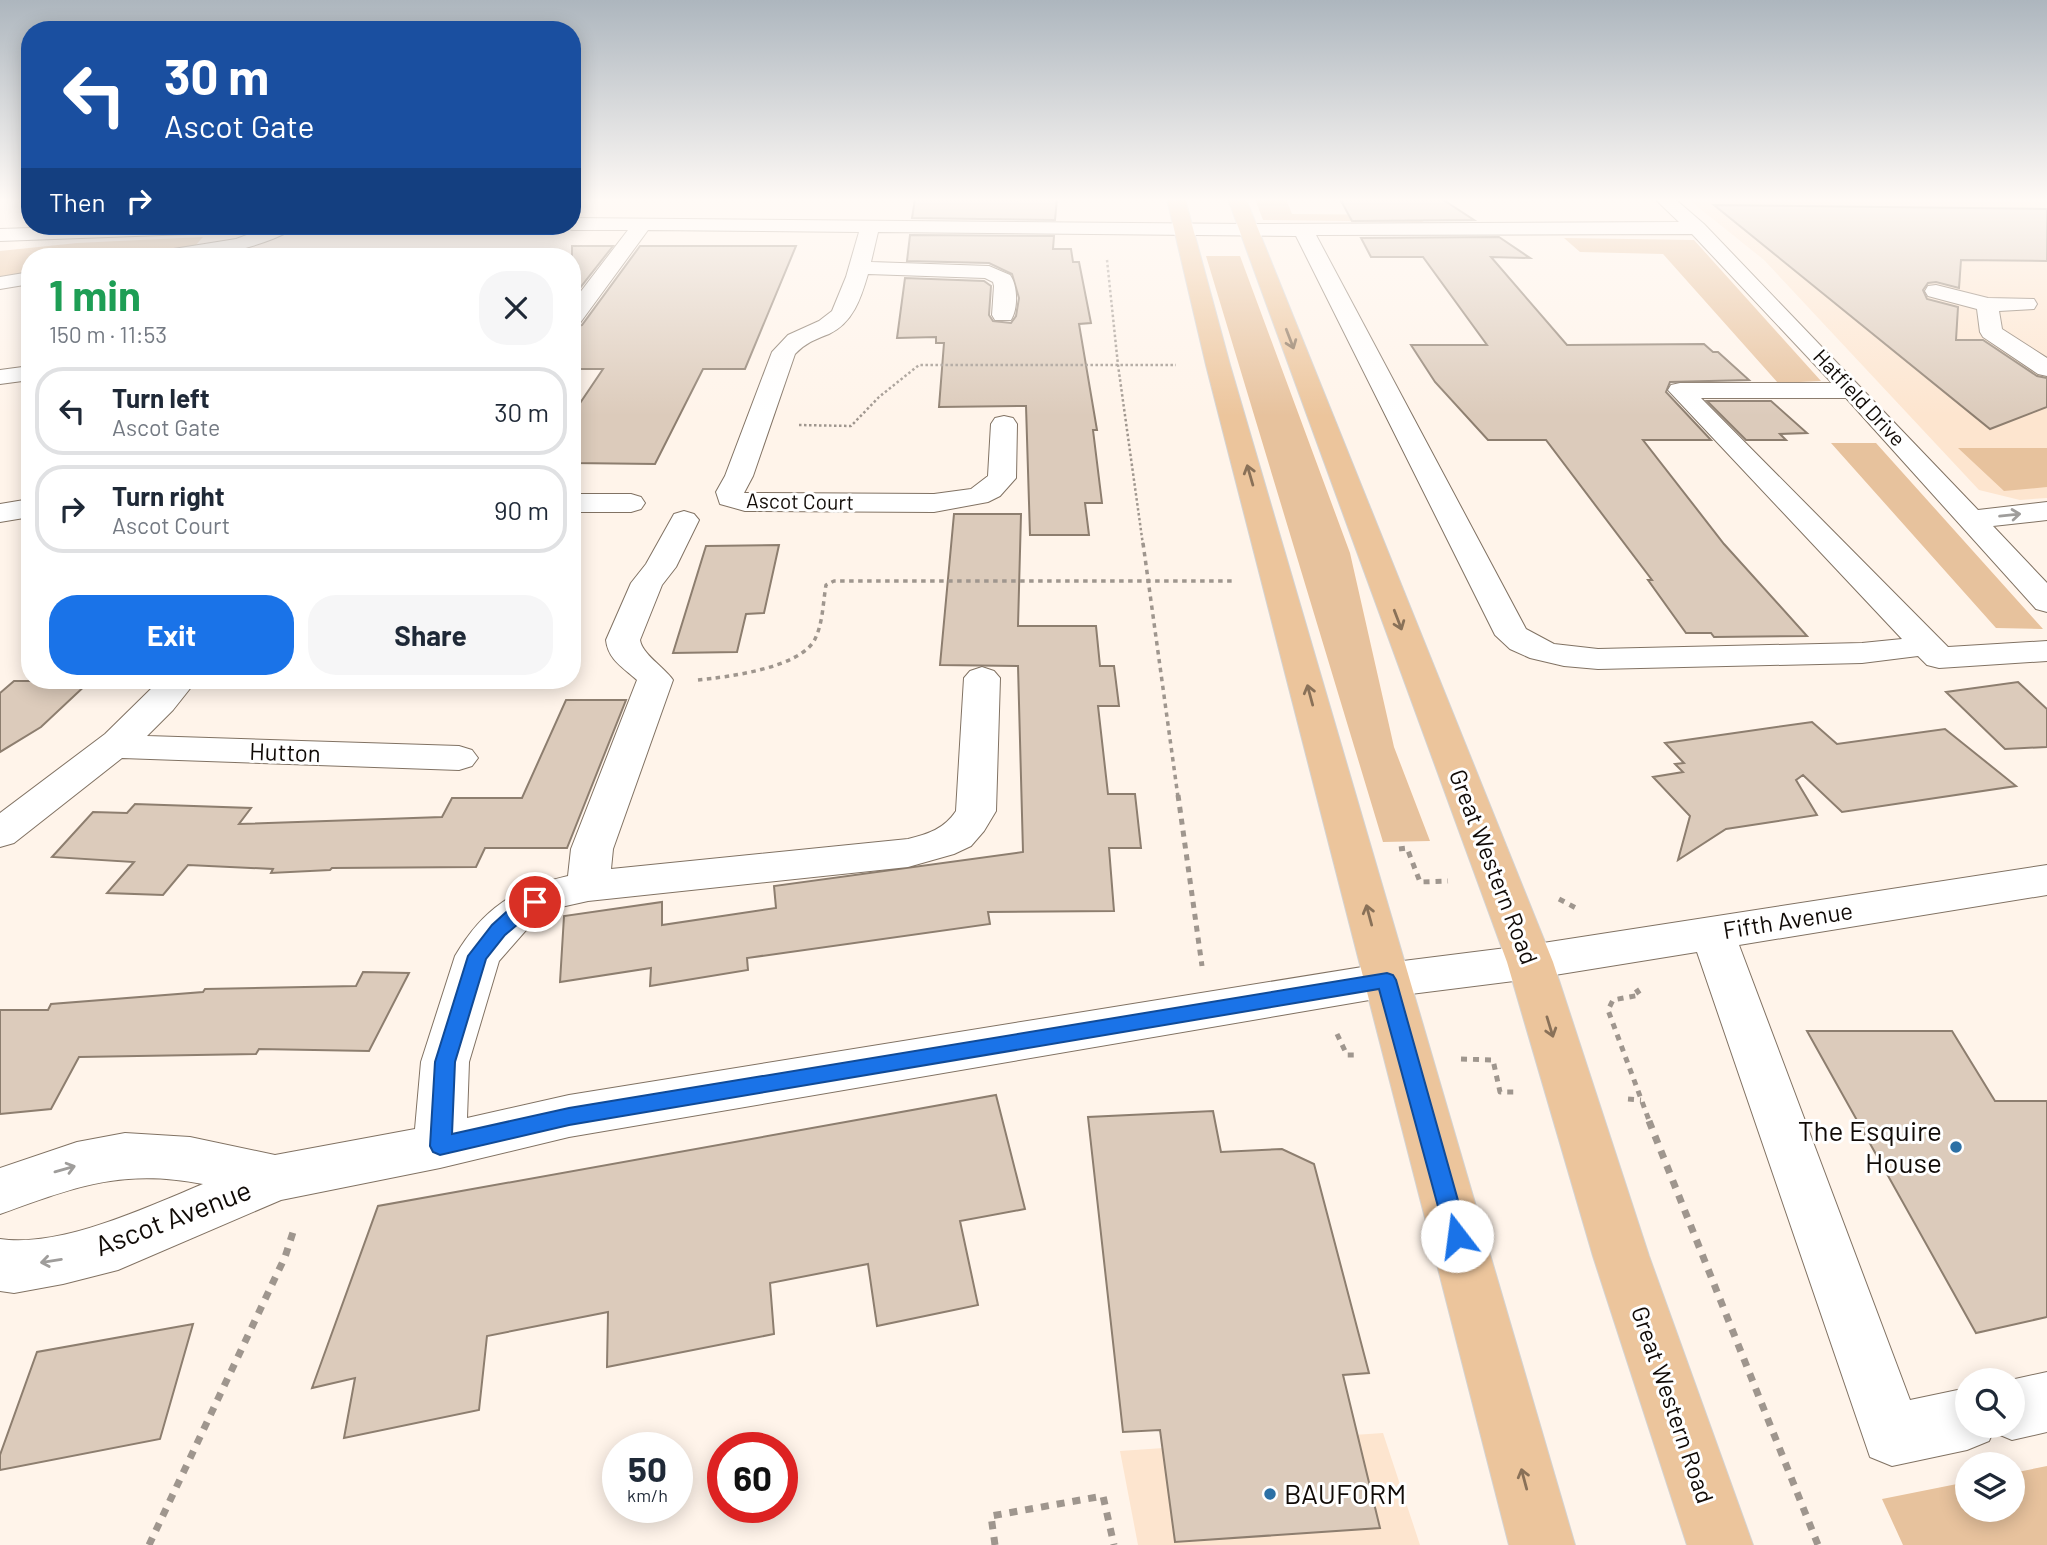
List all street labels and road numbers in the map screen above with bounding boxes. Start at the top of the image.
street label: Hatfield Drive [1809,343,1911,451]
street label: Ascot Court [746,487,854,514]
street label: Hutton [249,736,321,767]
street label: Great Western Road [1444,765,1545,968]
street label: Fifth Avenue [1721,895,1855,944]
street label: Ascot Avenue [90,1172,256,1262]
street label: Great Western Road [1626,1302,1721,1507]

